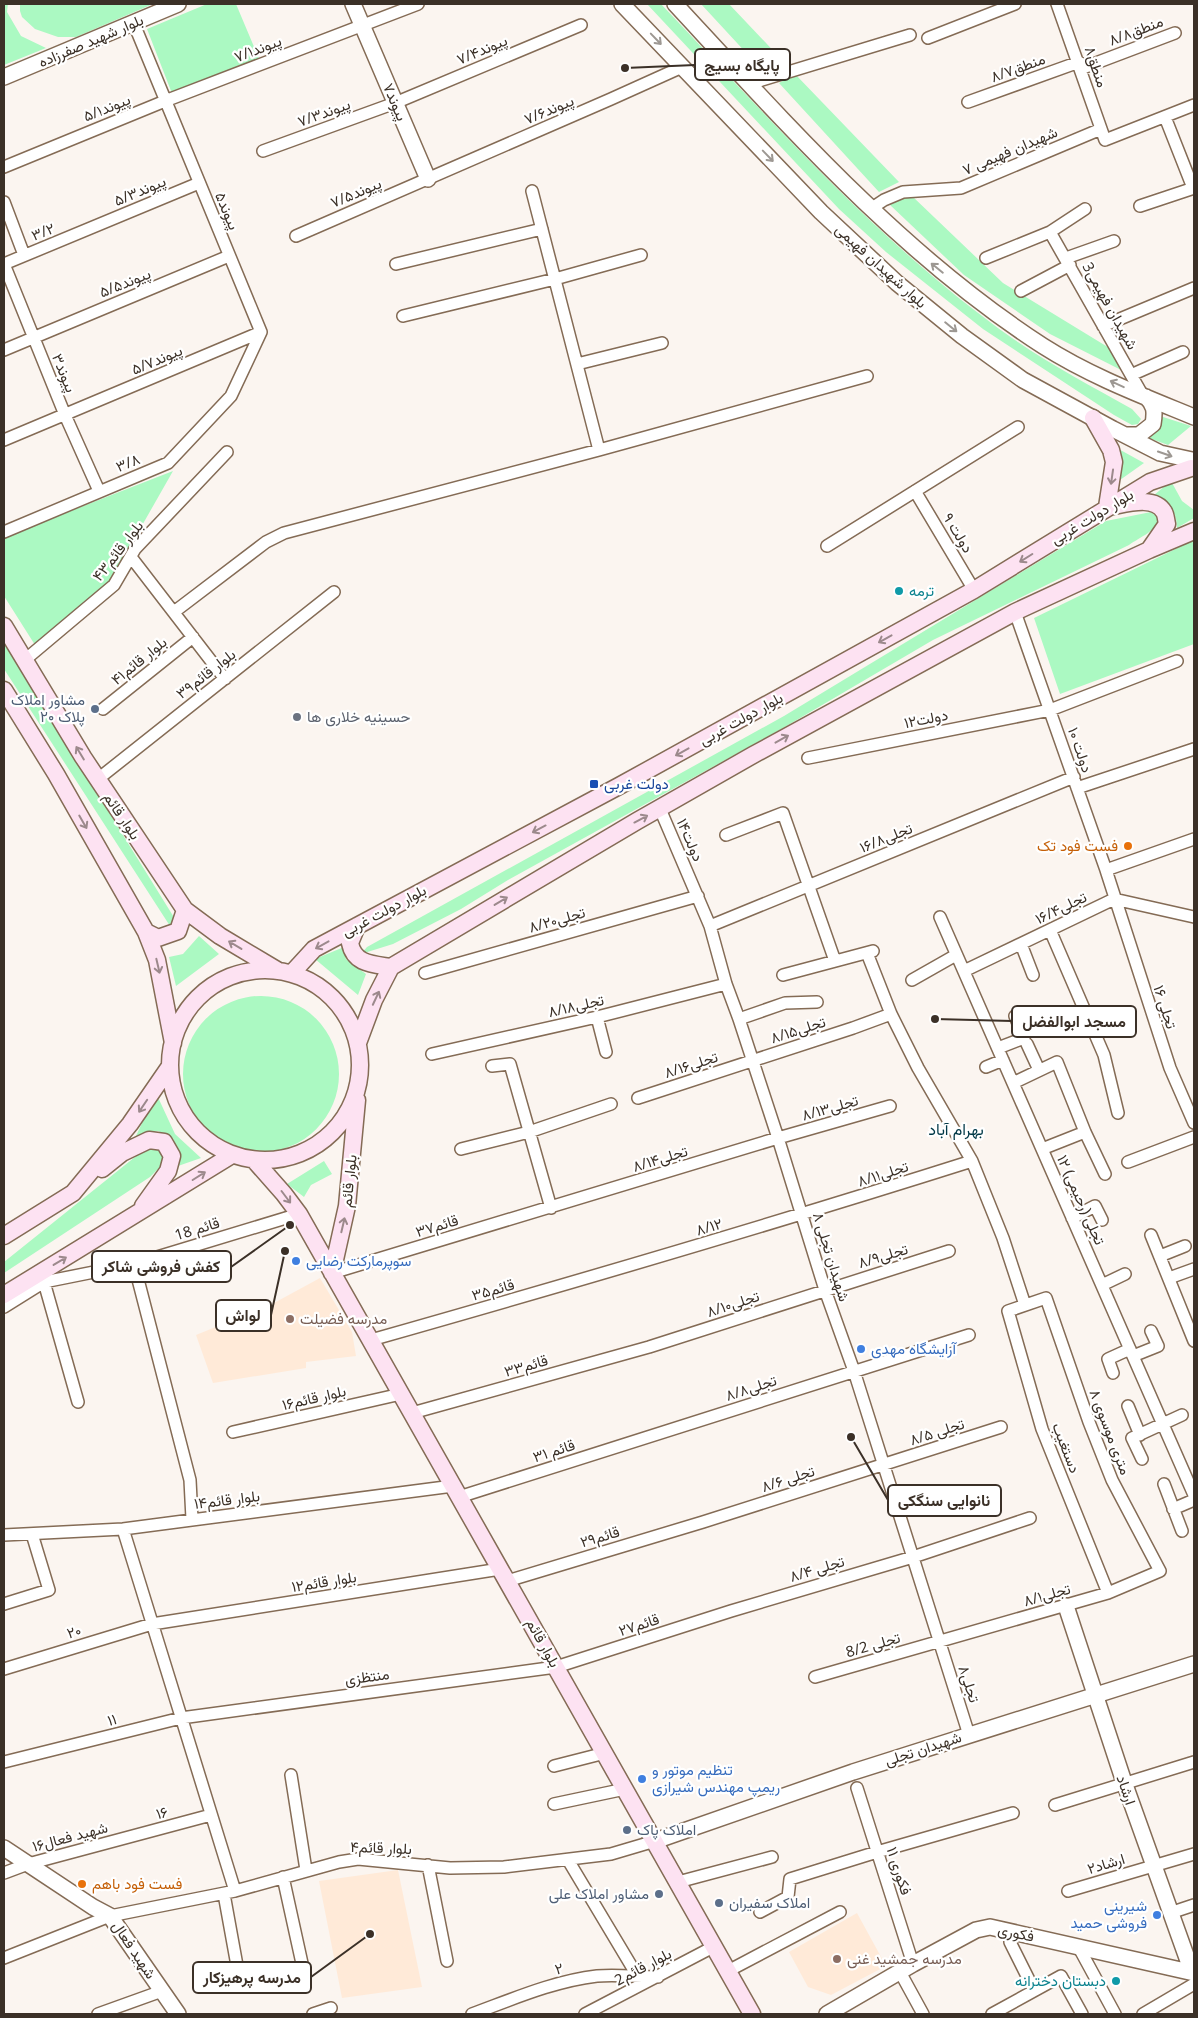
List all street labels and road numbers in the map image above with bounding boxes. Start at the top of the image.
street label: بلوار شهید صفرزاده [35,9,146,71]
street label: منطق۸/۸ [1106,11,1166,51]
street label: پیوند۷/۴ [453,29,510,70]
street label: پیوند۷/۱ [231,30,285,67]
street label: منطق۸ [1080,43,1113,90]
street label: منطق۸/۷ [988,48,1048,87]
street label: پیوند۷ [378,80,413,124]
street label: پیوند۵/۱ [80,89,134,126]
street label: پیوند۷/۶ [521,90,577,129]
street label: پیوند۷/۳ [295,93,353,132]
street label: شهیدان فهیمی ۷ [959,121,1061,180]
street label: پیوند۵/۳ [111,170,169,211]
street label: پیوند۷/۵ [327,172,385,213]
street label: پیوند۵ [210,189,245,233]
street label: ۳/۲ [28,217,57,245]
street label: بلوار شهیدان فهیمی [831,219,932,313]
street label: 3شهیدان فهیمی [1078,258,1143,353]
street label: پیوند۵/۵ [96,263,154,302]
street label: پیوند۵/۷ [128,339,186,380]
street label: پیوند۳ [47,350,82,395]
street label: ۳/۸ [113,448,143,476]
street label: بلوار دولت غربی [1046,484,1137,550]
street label: ۹ دولت [939,509,979,556]
street label: بلوار قائم۴۳ [87,516,148,585]
street label: بلوار قائم۴۱ [106,632,171,690]
street label: بلوار قائم۳۹ [171,644,240,704]
street label: بلوار دولت غربی [695,687,787,750]
street label: ۱۲دولت [902,704,949,732]
street label: ۱۰ دولت [1064,724,1098,775]
street label: بلوار قائم [99,788,146,844]
street label: ۱۴دولت [673,815,709,864]
street label: تجلی۱۶/۸ [856,817,916,858]
street label: بلوار دولت غربی [338,879,430,942]
street label: تجلی۱۶/۴ [1031,886,1091,929]
street label: تجلی۸/۲۰ [526,901,588,938]
street label: ۱۶ تجلی [1149,982,1183,1032]
street label: تجلی۸/۱۸ [546,989,606,1022]
street label: تجلی۸/۱۵ [768,1011,829,1048]
street label: تجلی۸/۱۶ [661,1046,721,1083]
street label: تجلی۸/۱۳ [799,1089,861,1126]
street label: تجلی۸‌/۱۴ [630,1140,690,1177]
street label: ۱۲ تجلی (رحیمی) [1052,1152,1111,1248]
street label: بلوار قائم [335,1153,362,1209]
street label: تجلی۸/۱۱ [855,1155,911,1192]
street label: قائم۳۷ [413,1209,461,1242]
street label: شهیدان تجلی ۸ [808,1210,855,1304]
street label: 18 قائم [172,1212,222,1245]
street label: ۸/۱۲ [693,1213,724,1239]
street label: تجلی۸/۹ [855,1238,911,1273]
street label: قائم۳۵ [469,1273,517,1306]
street label: تجلی۸/۱۰ [704,1285,762,1322]
street label: قائم۳۳ [502,1349,550,1382]
street label: تجلی۸/۸ [723,1369,779,1406]
street label: بلوار قائم۱۶ [280,1380,348,1415]
street label: ۸ متری موسوی [1085,1386,1136,1478]
street label: تجلی ۸/۵ [907,1413,967,1450]
street label: دستغیب [1048,1420,1086,1476]
street label: قائم ۳۱ [530,1434,578,1467]
street label: تجلی ۸/۶ [758,1460,818,1497]
street label: بلوار قائم۱۴ [193,1485,261,1514]
street label: قائم۲۹ [578,1521,622,1552]
street label: ۸/۴ تجلی [787,1550,847,1587]
street label: بلوار قائم۱۲ [290,1566,358,1597]
street label: تجلی۸/۱ [1021,1578,1073,1611]
street label: قائم۲۷ [616,1608,662,1641]
street label: بلوار قائم [521,1614,566,1671]
street label: ۲۰ [64,1619,83,1643]
street label: 8/2 تجلی [843,1627,903,1662]
street label: تجلی۸ [954,1662,985,1706]
street label: منتظزی [343,1663,391,1690]
street label: ۱۱ [105,1708,118,1730]
street label: شهیدان تجلی [882,1726,964,1771]
street label: ارشاد [1113,1772,1141,1807]
street label: ۱۶ [154,1801,170,1823]
street label: شهید فعال۱۶ [30,1816,110,1856]
street label: بلوار قائم۴ [350,1836,412,1859]
street label: فکوری ۱۱ [882,1844,917,1898]
street label: ۲ارشاد [1085,1848,1127,1878]
street label: شهید فعال [108,1917,162,1982]
street label: فکوری [996,1918,1036,1947]
street label: 2بلوار قائم [611,1943,675,1990]
street label: ۲ [552,1957,565,1979]

